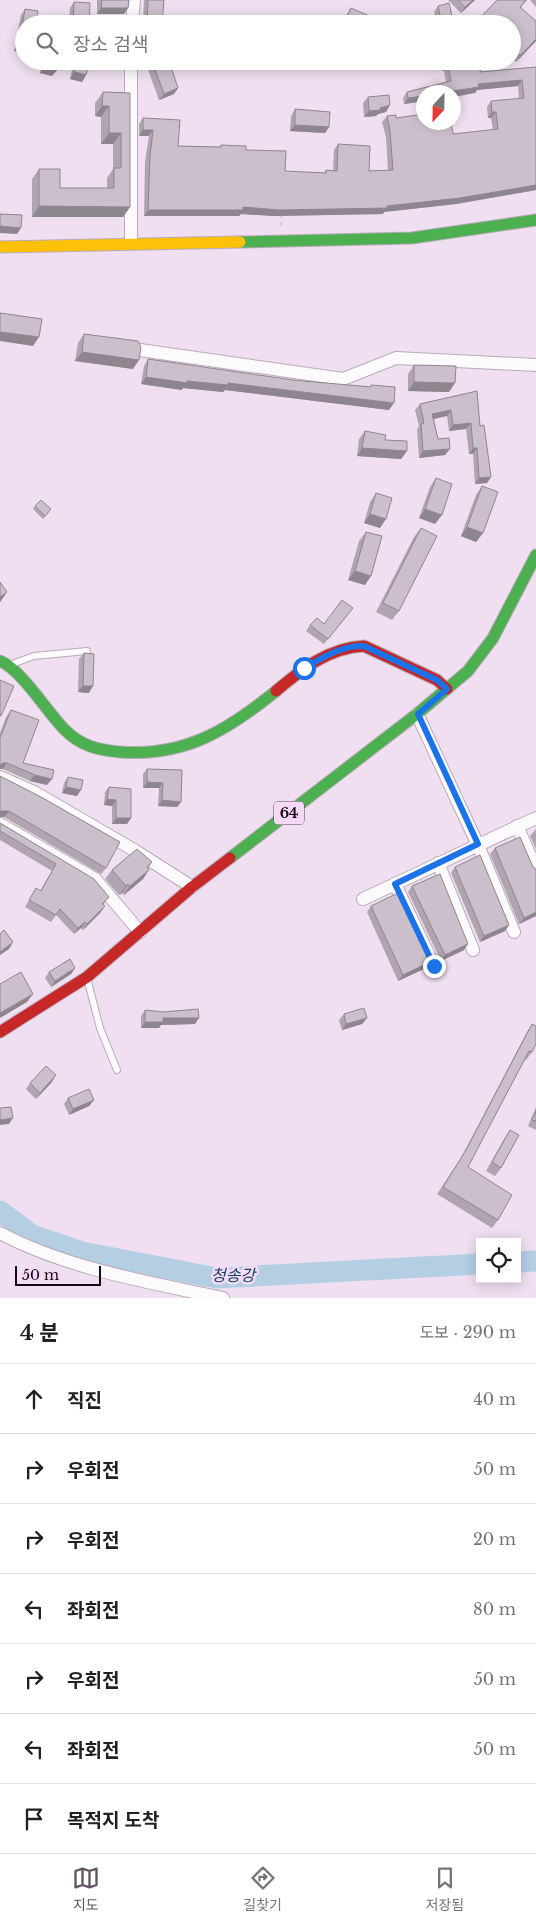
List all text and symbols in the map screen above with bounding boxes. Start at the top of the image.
search box [15,15,521,70]
icon: search [33,29,61,57]
text: 장소 검색 [73,33,148,56]
north arrow [416,85,461,130]
route start [293,657,316,680]
road number: 64 [274,801,304,824]
route end [423,955,446,978]
map controls [476,1238,521,1283]
button: locate [476,1238,521,1283]
scale bar [15,1263,101,1286]
water label: 청송강 [211,1265,257,1285]
text: 50 m [22,1266,59,1284]
text: 4 분 [20,1320,59,1346]
text: 도보 · 290 m [419,1322,516,1342]
icon: ahead [20,1385,48,1413]
text: 직진 [67,1389,102,1412]
text: 40 m [473,1389,516,1409]
icon: right [20,1455,48,1483]
text: 우회전 [67,1459,119,1482]
text: 50 m [474,1459,516,1479]
icon: right [20,1525,48,1553]
text: 우회전 [67,1529,119,1552]
text: 20 m [473,1529,516,1549]
icon: left [20,1595,48,1623]
text: 좌회전 [67,1599,119,1622]
text: 80 m [473,1599,516,1619]
icon: right [20,1665,48,1693]
text: 우회전 [67,1669,119,1692]
text: 50 m [474,1669,516,1689]
icon: left [20,1735,48,1763]
text: 좌회전 [67,1739,119,1762]
text: 50 m [474,1739,516,1759]
icon: arrive [20,1805,48,1833]
text: 목적지 도착 [67,1809,159,1832]
tab: 지도 [72,1864,100,1914]
tab: 길찾기 [243,1864,282,1914]
tab: 저장됨 [426,1864,464,1914]

